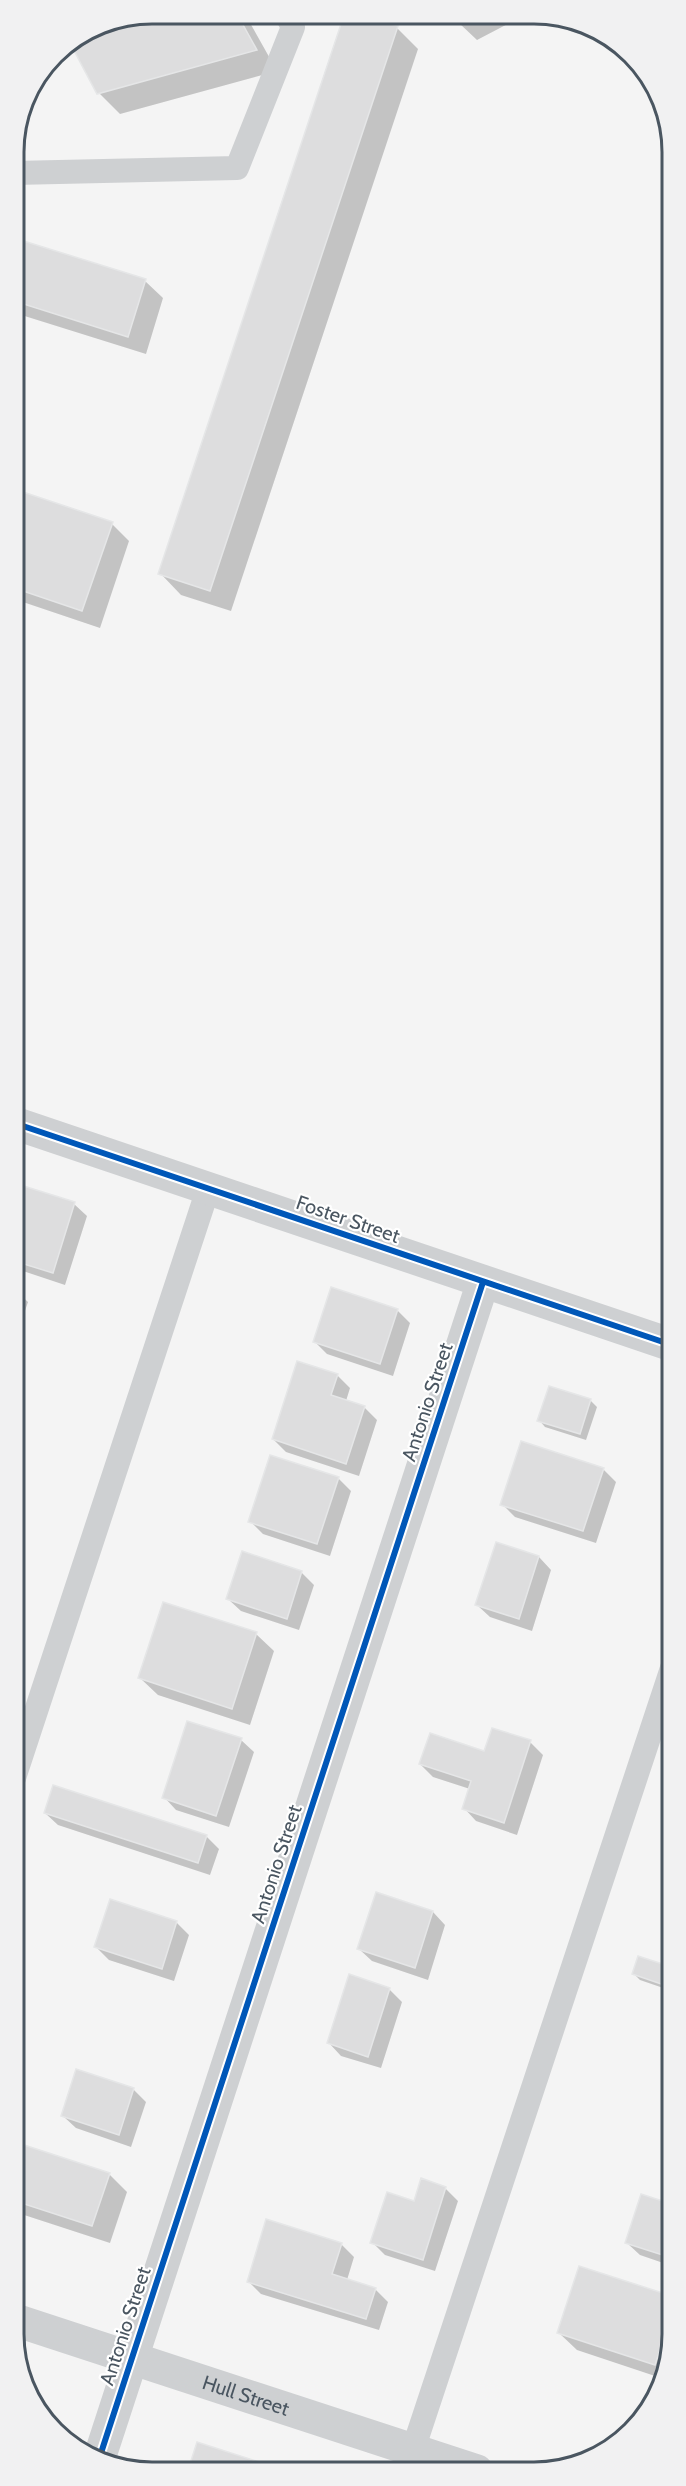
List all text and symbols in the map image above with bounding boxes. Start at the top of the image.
street label: Foster Street [293,1190,403,1248]
street label: Antonio Street [397,1339,458,1464]
street label: Antonio Street [246,1801,307,1926]
street label: Antonio Street [95,2263,156,2388]
street label: Hull Street [200,2370,293,2421]

